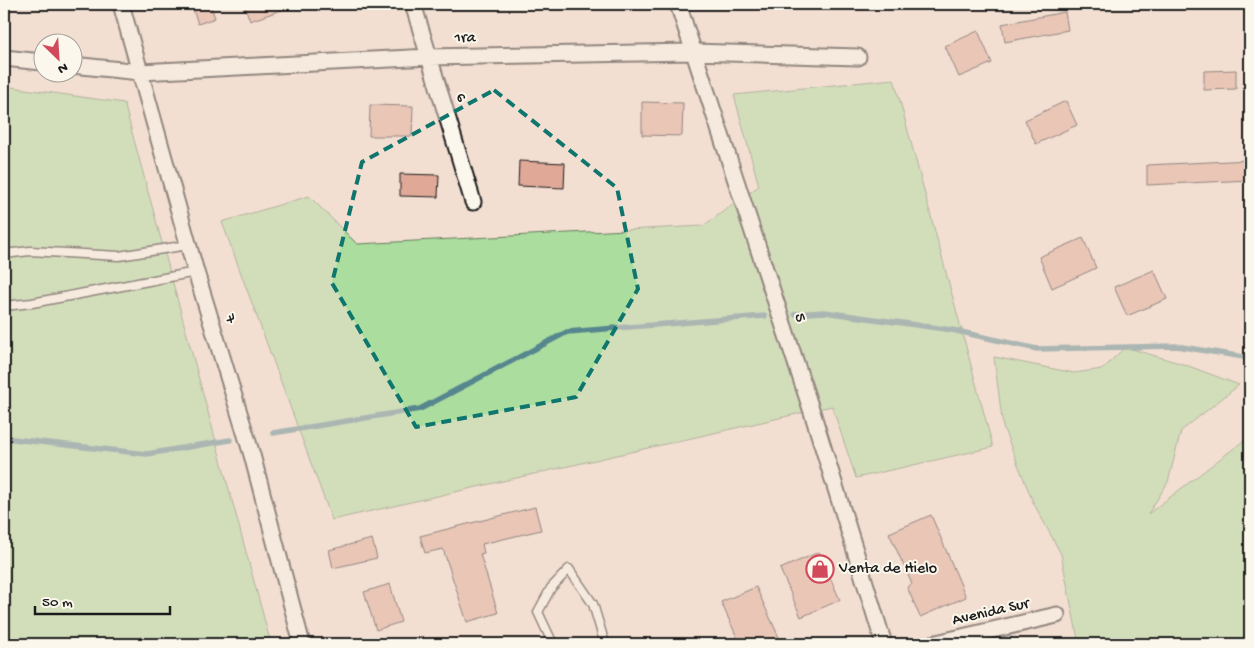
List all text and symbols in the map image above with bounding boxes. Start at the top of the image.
street label: 1ra [453,29,477,49]
north arrow [32,32,82,82]
text: N [55,58,70,77]
street label: 6 [450,91,471,106]
street label: 7 [218,311,239,326]
street label: 5 [789,311,809,325]
shop icon: Venta de Hielo [805,554,835,584]
place label: Venta de Hielo [838,560,937,579]
scale bar [35,583,170,615]
text: 50 m [42,594,73,612]
street label: Avenida Sur [951,595,1033,631]

